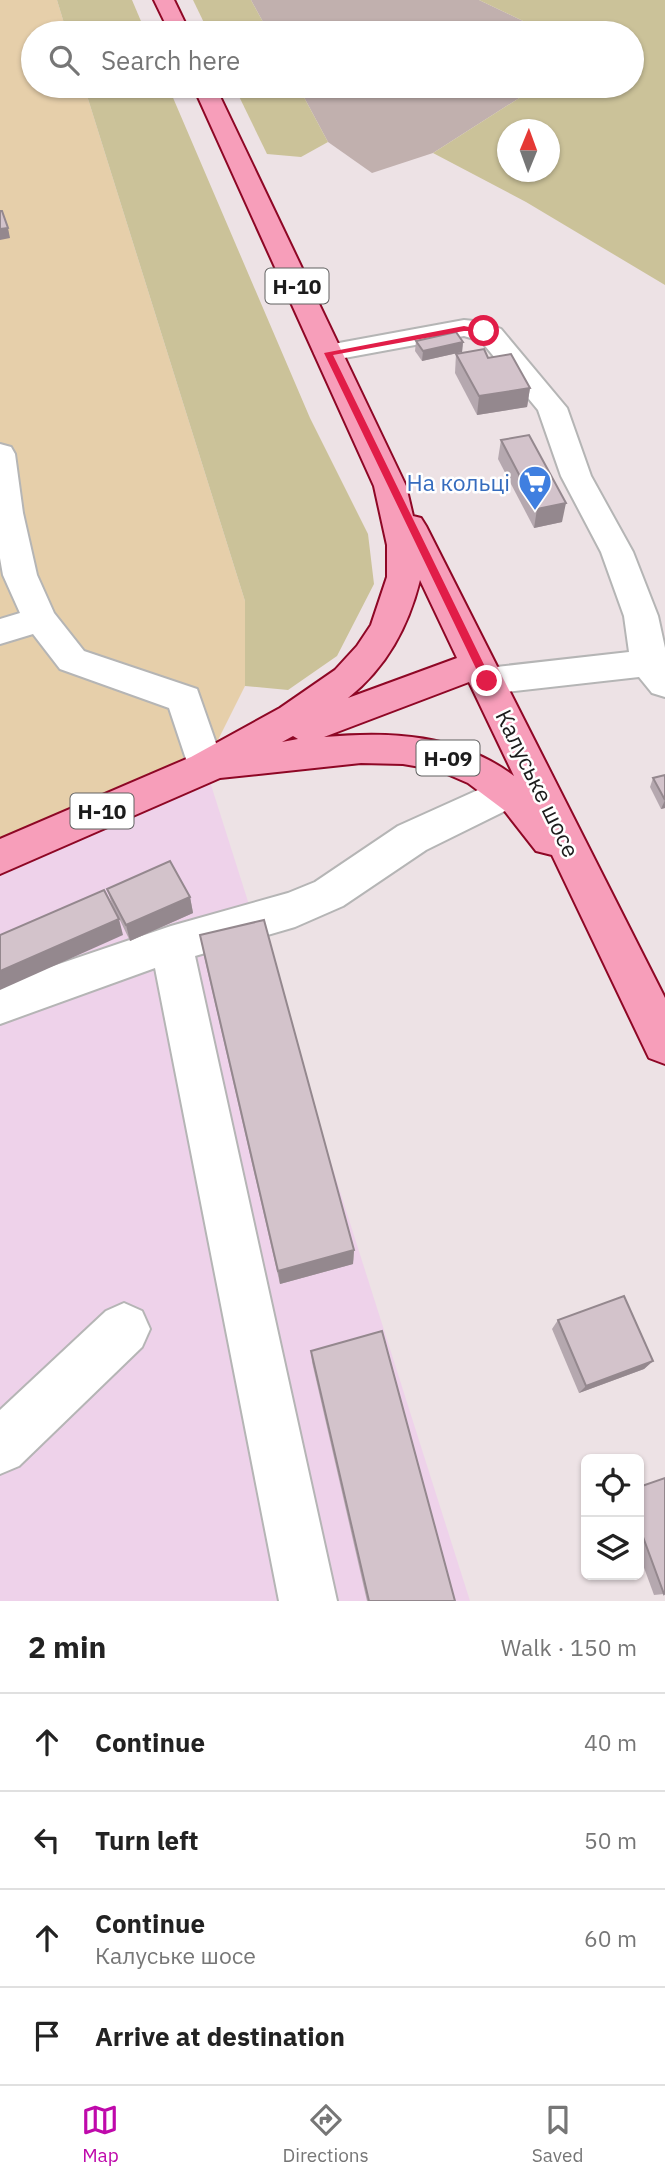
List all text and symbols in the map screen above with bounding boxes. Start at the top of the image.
search box [21,21,644,98]
icon: search [45,41,83,79]
text: Search here [101,43,240,77]
north arrow [497,119,560,182]
road number: Н-10 [266,268,328,304]
route start [468,315,499,346]
supermarket icon: На кольці [516,463,554,512]
place label: На кольці [406,467,510,497]
route end [471,665,502,696]
street label: Калуське шосе [489,704,587,862]
road number: Н-09 [416,740,480,776]
road number: Н-10 [70,794,134,828]
map controls [581,1454,644,1580]
button: locate [581,1454,644,1517]
button: layers [581,1517,644,1580]
text: 2 min [28,1627,106,1666]
text: Walk · 150 m [501,1632,637,1662]
icon: ahead [28,1723,66,1761]
text: Continue [95,1725,205,1759]
text: 40 m [584,1727,637,1757]
icon: left [28,1821,66,1859]
text: Turn left [95,1823,198,1857]
text: 50 m [584,1825,637,1855]
text: Continue [95,1906,205,1940]
icon: ahead [28,1919,66,1957]
text: 60 m [584,1923,637,1953]
text: Калуське шосе [95,1940,256,1970]
icon: arrive [28,2017,66,2055]
text: Arrive at destination [95,2019,345,2053]
tab: Map [81,2101,119,2167]
tab: Directions [282,2101,369,2167]
tab: Saved [532,2101,584,2167]

